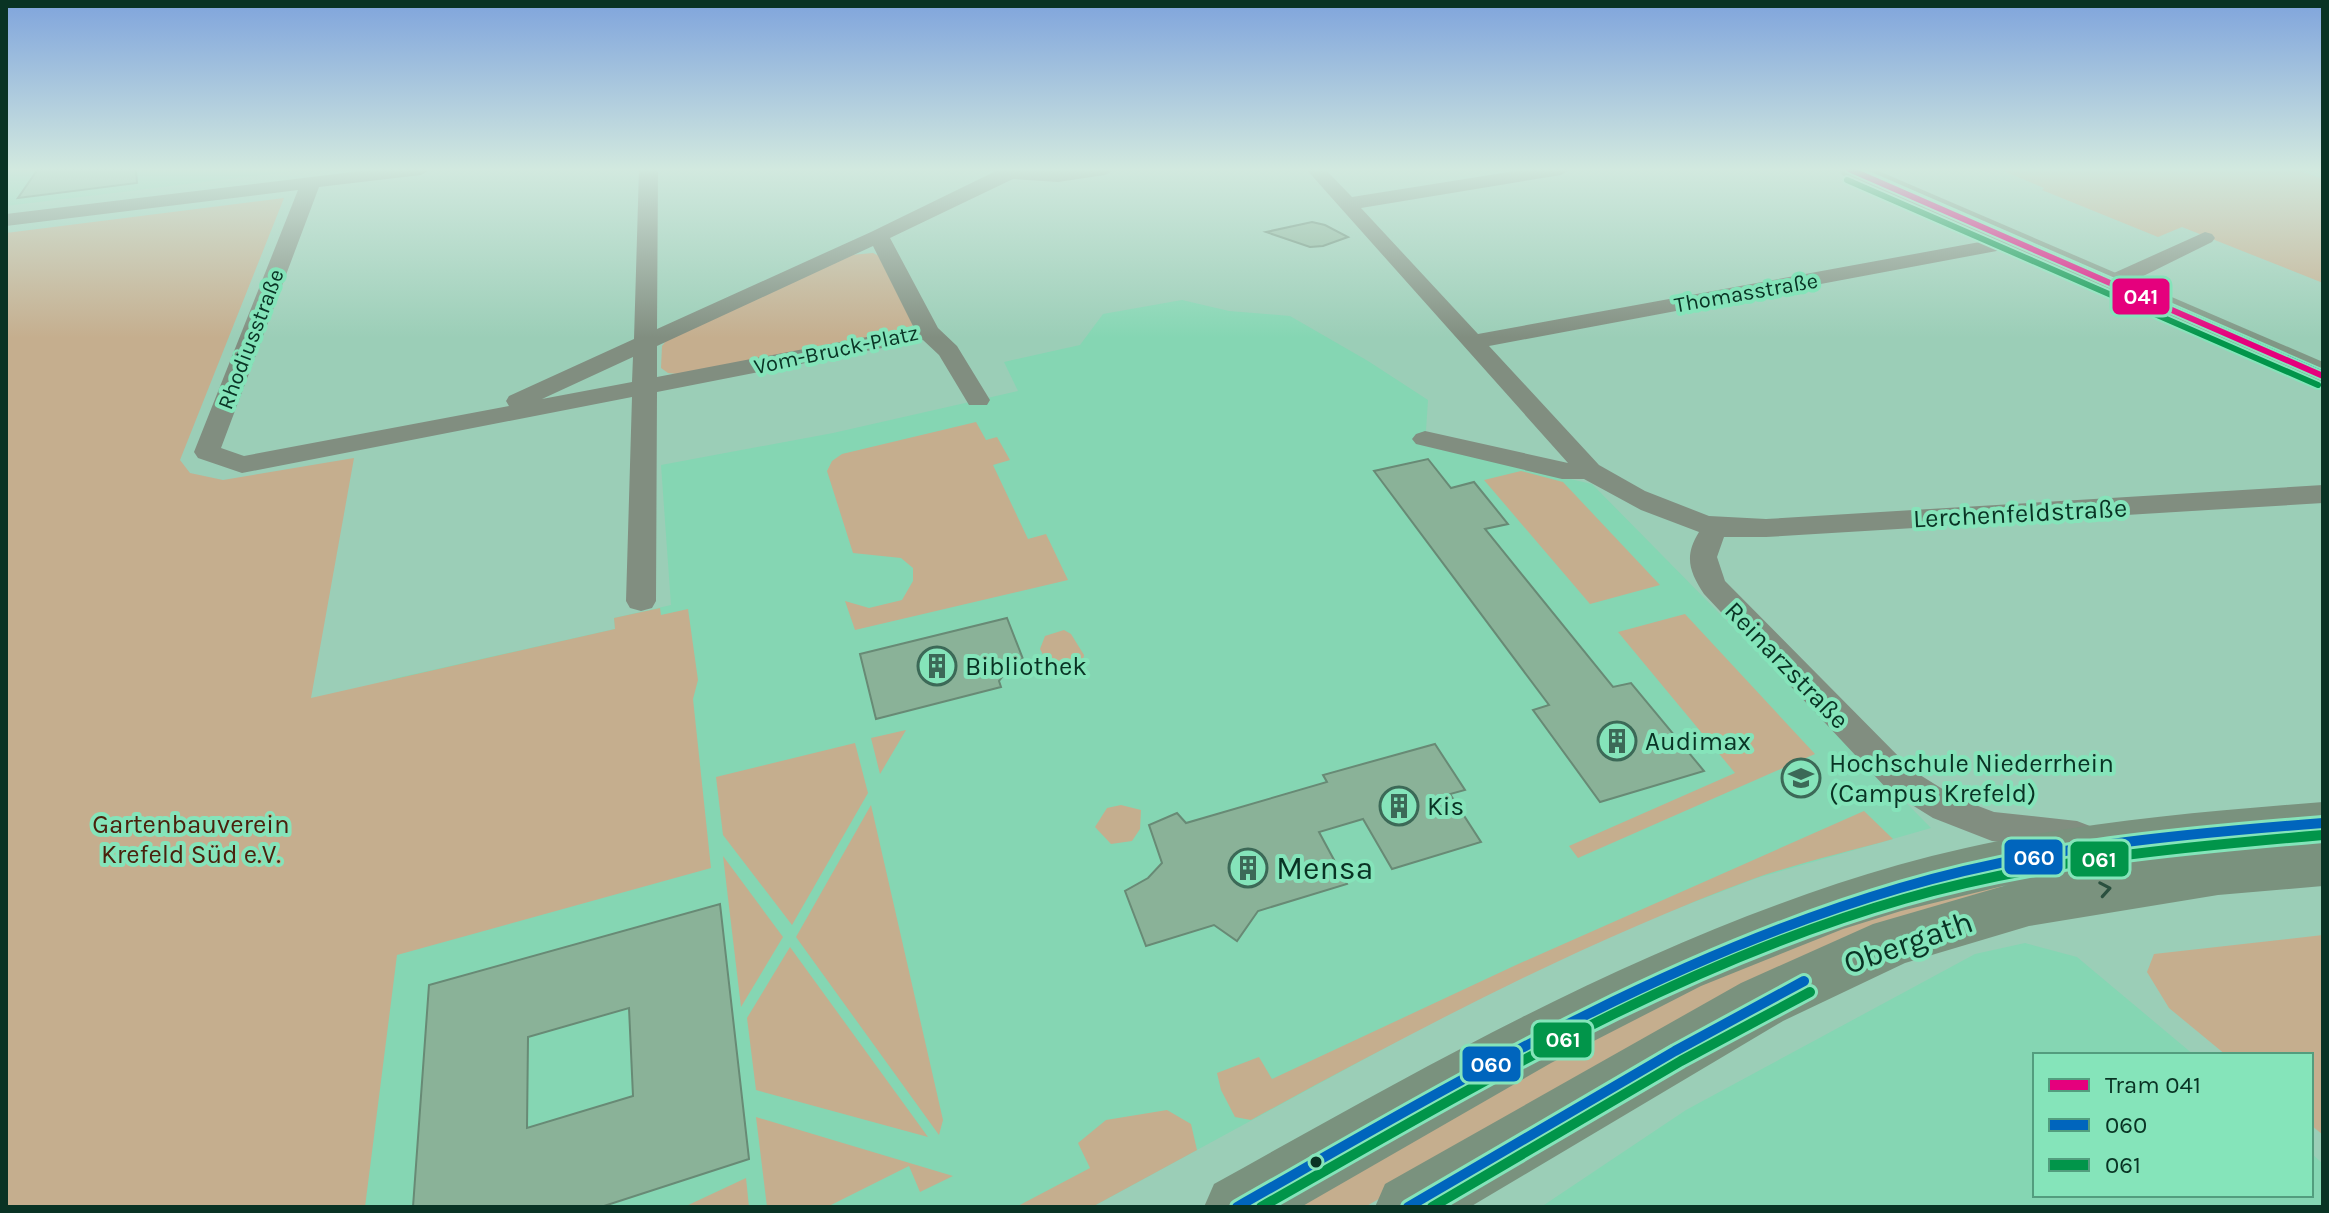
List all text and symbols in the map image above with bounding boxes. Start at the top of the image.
street label: Rhodiusstraße [212,266,290,413]
street label: Thomasstraße [1672,268,1820,318]
line badge: 041 [2111,277,2171,316]
text: 041 [2124,284,2158,310]
street label: Vom-Bruck-Platz [752,320,921,380]
street label: Lerchenfeldstraße [1912,492,2128,535]
street label: Reinarzstraße [1718,595,1855,736]
building icon: Bibliothek [916,645,958,687]
place label: Bibliothek [965,651,1087,682]
building icon: Audimax [1596,720,1638,762]
place label: Audimax [1645,726,1751,757]
place label: Hochschule Niederrhein (Campus Krefeld) [1829,748,2114,809]
school or university icon: Hochschule Niederrhein (Campus Krefeld) [1780,757,1822,799]
building icon: Kis [1378,785,1420,827]
place label: Kis [1427,791,1464,822]
park label: Gartenbauverein Krefeld Süd e.V. [92,809,290,870]
line badge: 060 [2003,838,2064,876]
line badge: 061 [2069,840,2130,878]
text: 060 [2013,845,2055,871]
building icon: Mensa [1227,847,1269,889]
text: 061 [2081,847,2117,873]
place label: Mensa [1276,850,1373,887]
one-way arrow [2099,881,2112,898]
street label: Obergath [1839,903,1978,982]
line badge: 061 [1532,1021,1593,1059]
text: 061 [1545,1027,1581,1053]
line badge: 060 [1461,1045,1522,1083]
text: 060 [1470,1052,1512,1078]
legend [2033,1053,2313,1197]
text: Tram 041 [2105,1071,2201,1099]
text: 060 [2105,1111,2147,1139]
text: 061 [2105,1151,2141,1179]
unlabelled marker [1308,1154,1324,1170]

